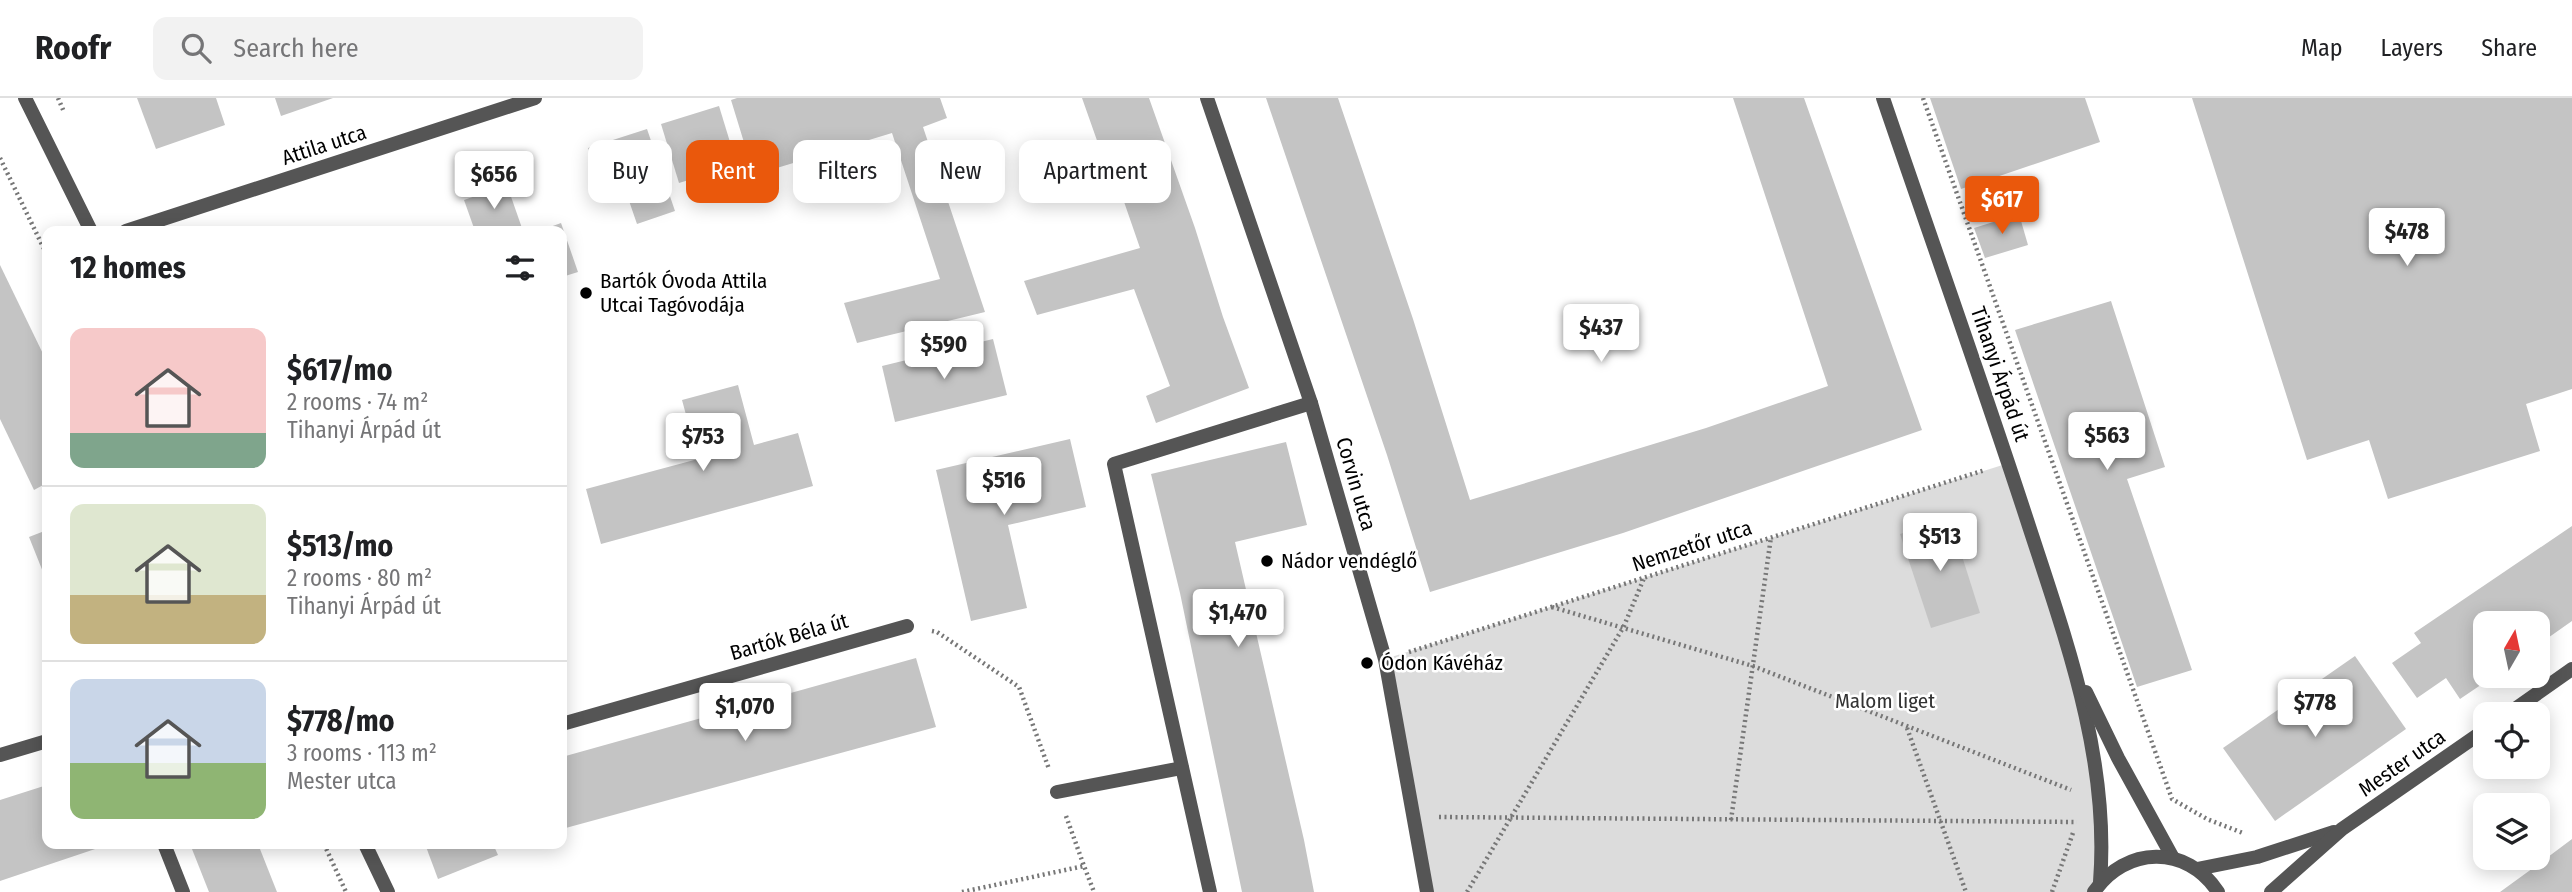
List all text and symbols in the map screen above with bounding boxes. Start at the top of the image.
search box [153,17,643,80]
text: Roofr [35,28,111,68]
icon: search [177,29,215,67]
text: Search here [233,33,359,64]
text: Map [2301,34,2343,62]
text: Layers [2381,34,2443,62]
text: Share [2481,34,2537,62]
street label: Attila utca [278,119,370,171]
chip: Buy [588,140,672,203]
chip: Rent [686,140,779,203]
chip: Filters [793,140,901,203]
chip: New [915,140,1005,203]
chip: Apartment [1019,140,1171,203]
pin: $656 [453,152,535,211]
text: $656 [471,160,517,188]
pin: $617 [1961,176,2043,236]
text: $617 [1981,185,2023,213]
pin: $478 [2366,208,2448,268]
text: $478 [2385,217,2429,245]
icon: filters [501,249,539,287]
text: 12 homes [70,250,186,286]
place label: Bartók Óvoda Attila Utcai Tagóvodája [600,268,767,318]
marker: Bartók Óvoda Attila Utcai Tagóvodája [578,285,594,301]
street label: Tihanyi Árpád út [1965,303,2035,445]
pin: $437 [1560,304,1642,364]
text: $437 [1579,313,1623,341]
pin: $590 [903,322,985,381]
text: $590 [921,330,967,358]
text: $617/mo [287,352,392,388]
icon: home [126,356,210,440]
text: 2 rooms · 74 m² [287,388,428,416]
pin: $563 [2066,412,2148,472]
pin: $753 [662,414,744,473]
text: Tihanyi Árpád út [287,416,441,444]
text: $563 [2084,421,2130,449]
text: $753 [682,422,724,450]
street label: Corvin utca [1330,434,1382,534]
pin: $516 [963,458,1045,517]
text: $516 [982,466,1026,494]
street label: Nemzetőr utca [1629,514,1755,578]
pin: $513 [1899,514,1981,573]
text: $513 [1919,522,1961,550]
text: $513/mo [287,528,393,564]
icon: home [126,532,210,616]
place label: Nádor vendéglő [1281,548,1417,574]
marker: Nádor vendéglő [1259,553,1275,569]
text: 2 rooms · 80 m² [287,564,432,592]
pin: $1,470 [1181,589,1295,649]
text: Tihanyi Árpád út [287,592,441,620]
text: $1,470 [1209,598,1267,626]
street label: Bartók Béla út [727,608,851,666]
north arrow [2473,611,2550,688]
map controls [2473,611,2550,870]
place label: Ódon Kávéház [1381,650,1503,676]
marker: Ódon Kávéház [1359,655,1375,671]
pin: $778 [2274,680,2356,739]
pin: $1,070 [688,684,802,743]
park label: Malom liget [1835,688,1935,714]
text: $778 [2294,688,2336,716]
text: $1,070 [715,692,775,720]
button: locate [2473,702,2550,779]
text: $778/mo [287,703,395,739]
icon: home [126,707,210,791]
street label: Mester utca [2354,724,2450,802]
text: 3 rooms · 113 m² [287,739,437,767]
text: Mester utca [287,767,397,795]
button: layers [2473,793,2550,870]

